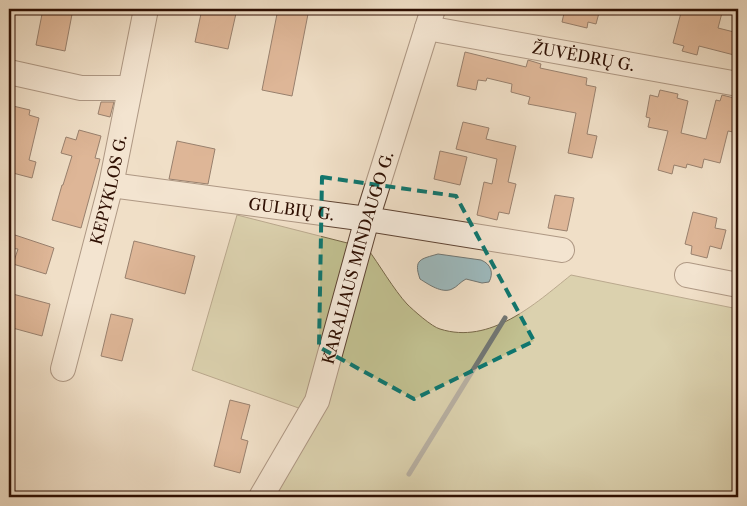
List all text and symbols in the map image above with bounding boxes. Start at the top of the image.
street label: ŽUVĖDRŲ G. [531,36,636,75]
street label: KEPYKLOS G. [86,133,131,247]
street label: KARALIAUS MINDAUGO G. [318,149,398,366]
street label: GULBIŲ G. [247,193,336,225]

